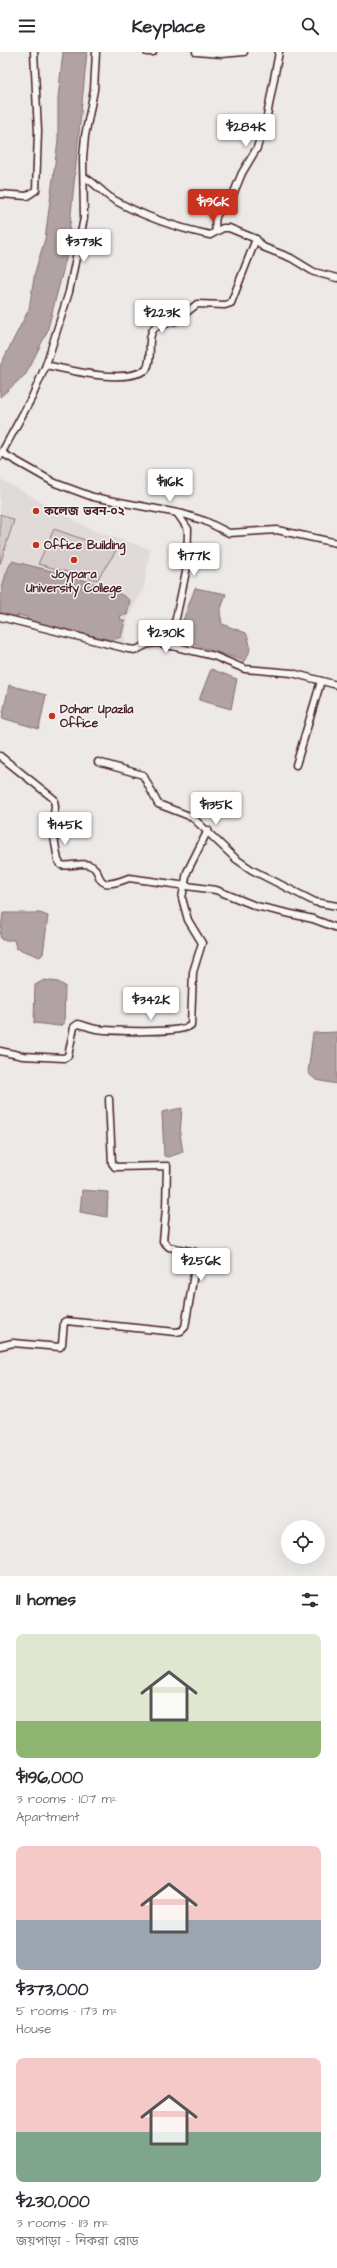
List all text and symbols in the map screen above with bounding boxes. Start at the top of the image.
text: Keyplace [132,14,205,39]
icon: menu [16,15,38,37]
icon: search [299,15,321,37]
pin: $284K [218,114,274,148]
text: $284K [226,118,266,136]
pin: $196K [185,189,241,223]
text: $196K [197,193,229,211]
pin: $373K [56,229,112,263]
text: $373K [66,233,102,251]
pin: $223K [134,300,190,334]
text: $223K [144,304,180,322]
pin: $116K [142,469,198,503]
text: $116K [157,473,183,491]
place label: কলেজ ভবন-০২ [43,503,125,520]
marker: কলেজ ভবন-০২ [31,506,41,516]
place label: Office Building [44,537,126,556]
marker: Office Building [31,540,41,550]
pin: $177K [166,543,222,577]
text: $177K [178,547,210,565]
marker: Joypara University College [69,555,79,565]
place label: Joypara University College [25,566,123,599]
pin: $230K [138,620,194,654]
text: $230K [147,624,185,642]
place label: Dohar Upazila Office [60,701,134,732]
marker: Dohar Upazila Office [47,711,57,721]
pin: $135K [188,792,244,826]
text: $135K [200,796,232,814]
pin: $145K [37,812,93,846]
text: $145K [48,816,82,834]
pin: $342K [123,987,179,1021]
text: $342K [132,991,170,1009]
pin: $256K [173,1248,229,1282]
text: $256K [181,1252,221,1270]
map controls [281,1520,325,1564]
button: locate [281,1520,325,1564]
text: 11 homes [16,1588,76,1612]
icon: filters [299,1589,321,1611]
icon: home [133,1660,205,1732]
text: $196,000 [16,1766,83,1790]
text: 3 rooms · 107 m² [16,1790,117,1808]
text: Apartment [16,1808,80,1826]
icon: home [133,1872,205,1944]
text: $373,000 [16,1978,88,2002]
text: 5 rooms · 173 m² [16,2002,118,2020]
text: House [16,2020,51,2038]
icon: home [133,2084,205,2156]
text: $230,000 [16,2190,90,2214]
text: 3 rooms · 113 m² [16,2214,109,2232]
text: জয়পাড়া - নিকরা রোড [16,2232,139,2250]

